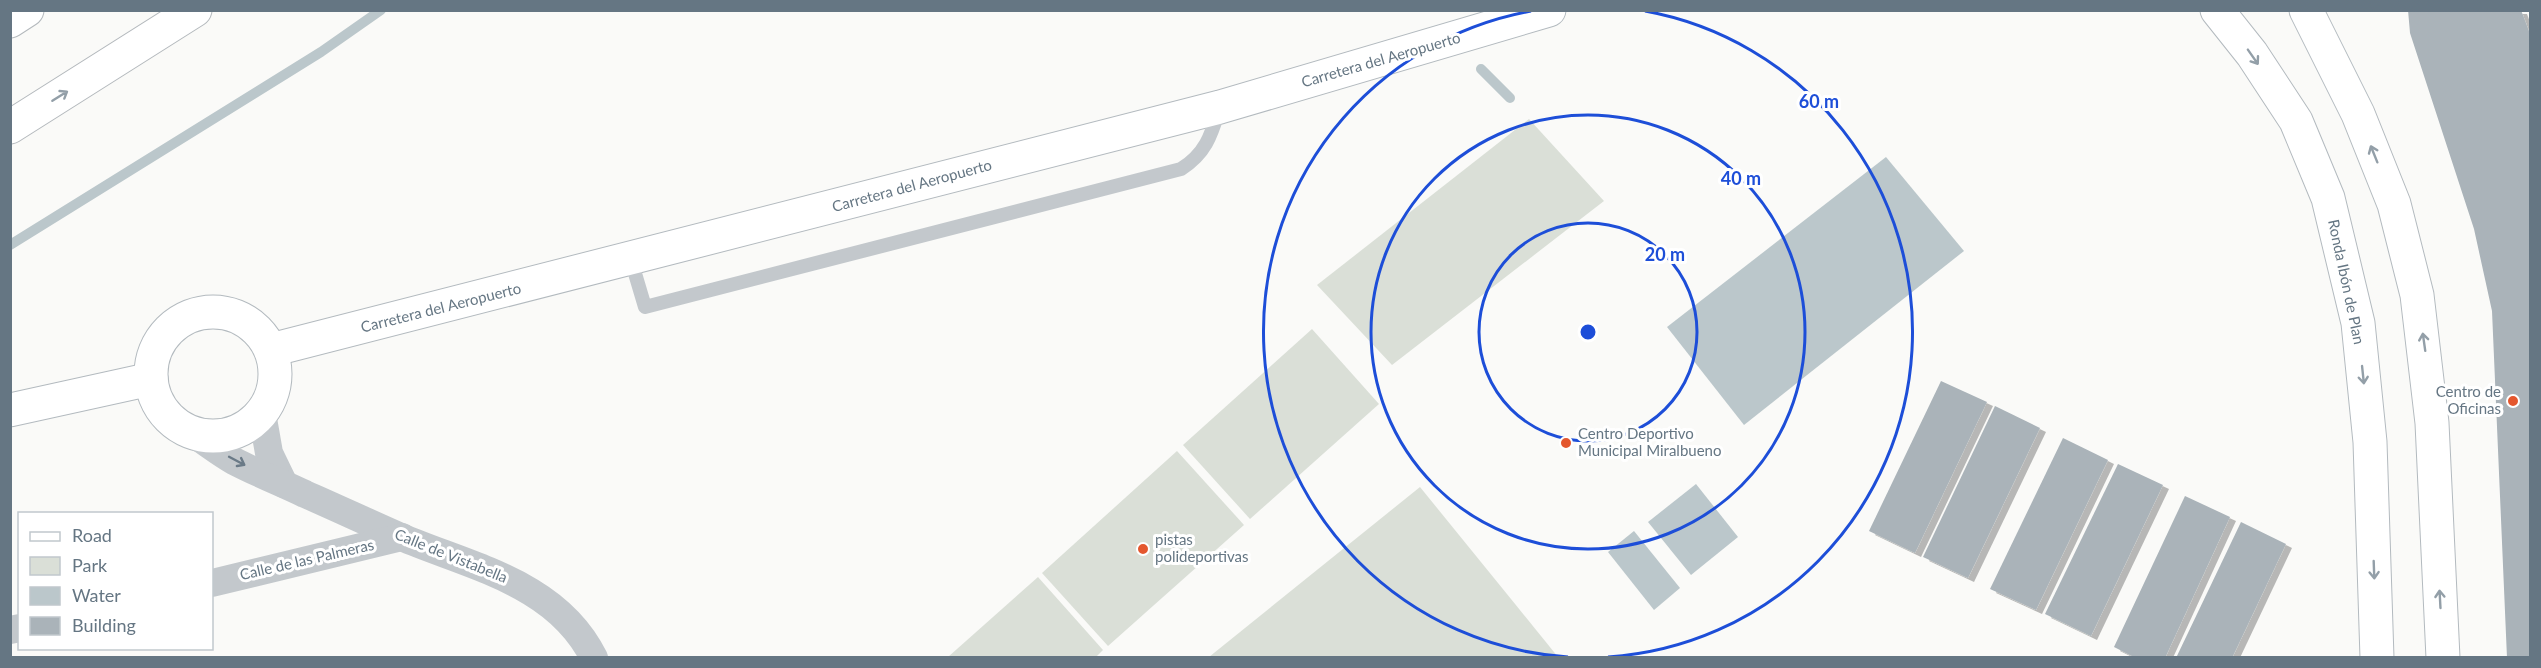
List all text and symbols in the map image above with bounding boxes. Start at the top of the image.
street label: Carretera del Aeropuerto [1299,28,1462,90]
one-way arrow [2247,48,2259,64]
one-way arrow [51,89,68,101]
text: 60 m [1799,90,1839,112]
one-way arrow [2368,145,2379,164]
street label: Carretera del Aeropuerto [830,155,994,215]
text: 40 m [1721,167,1761,189]
street label: Ronda Ibón de Plan [2325,218,2369,346]
text: 20 m [1645,243,1685,265]
street label: Carretera del Aeropuerto [359,278,523,336]
centre of rings [1578,322,1598,342]
one-way arrow [2418,332,2429,352]
one-way arrow [2358,365,2369,385]
place label: Centro de Oficinas [2436,382,2501,417]
marker: Centro de Oficinas [2506,394,2520,408]
place label: Centro Deportivo Municipal Miralbueno [1578,424,1721,459]
marker: Centro Deportivo Municipal Miralbueno [1559,436,1573,450]
one-way arrow [228,455,245,467]
legend [18,512,213,650]
text: Road [72,524,112,546]
street label: Calle de Vistabella [392,524,510,586]
place label: pistas polideportivas [1155,530,1249,565]
street label: Calle de las Palmeras [238,535,376,583]
marker: pistas polideportivas [1136,542,1150,556]
text: Park [72,554,108,576]
one-way arrow [2368,559,2380,579]
text: Water [72,584,121,606]
one-way arrow [2434,590,2445,610]
text: Building [72,614,136,636]

